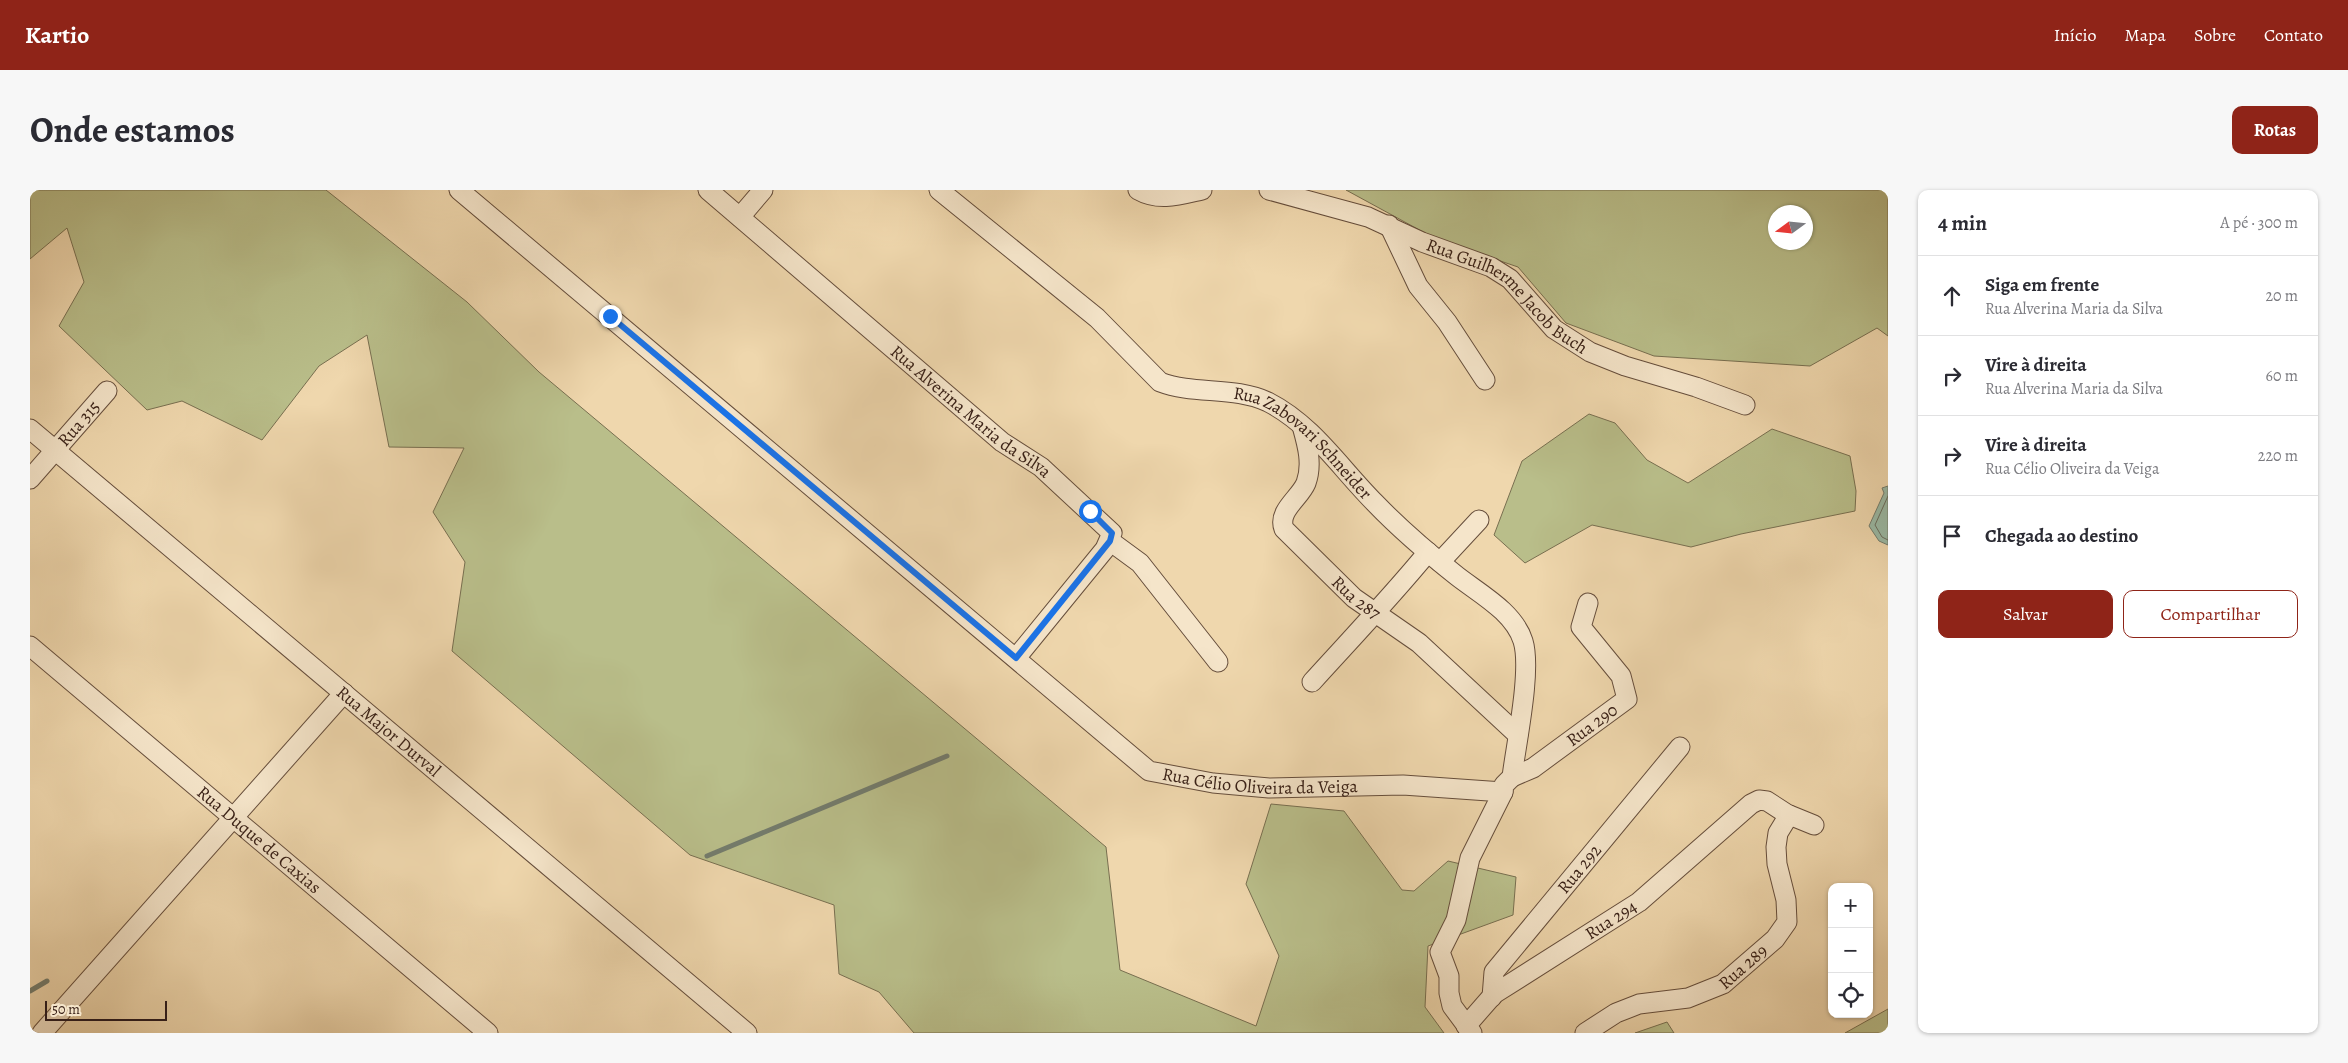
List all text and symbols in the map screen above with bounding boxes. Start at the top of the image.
text: Kartio [25,19,89,51]
text: Início [2054,23,2097,47]
text: Mapa [2125,23,2166,47]
text: Sobre [2194,23,2236,47]
text: Contato [2264,23,2323,47]
text: Onde estamos [30,106,235,154]
button: Rotas [2232,106,2318,154]
north arrow [1768,205,1813,250]
text: 4 min [1938,209,1987,237]
text: A pé · 300 m [2220,212,2298,234]
street label: Rua Guilherme Jacob Buch [1423,233,1593,360]
text: Siga em frente [1985,272,2099,298]
icon: ahead [1938,282,1966,310]
text: 20 m [2265,285,2298,307]
text: Rua Alverina Maria da Silva [1985,298,2163,320]
route end [599,305,622,328]
street label: Rua Alverina Maria da Silva [885,340,1057,483]
text: Vire à direita [1985,352,2087,378]
icon: right [1938,362,1966,390]
text: 60 m [2266,365,2298,387]
text: Rua Alverina Maria da Silva [1985,378,2163,400]
street label: Rua Zabovari Schneider [1232,381,1377,505]
street label: Rua 315 [52,395,105,451]
text: Vire à direita [1985,432,2087,458]
icon: right [1938,442,1966,470]
text: 220 m [2258,445,2298,467]
text: Rua Célio Oliveira da Veiga [1985,458,2159,480]
route start [1079,500,1102,523]
icon: arrive [1938,522,1966,550]
text: Chegada ao destino [1985,523,2138,549]
street label: Rua 287 [1326,570,1386,625]
button: Salvar [1938,590,2113,638]
button: Compartilhar [2123,590,2298,638]
street label: Rua Major Durval [331,680,446,783]
street label: Rua 290 [1561,698,1623,752]
street label: Rua Célio Oliveira da Veiga [1160,762,1359,800]
street label: Rua Duque de Caxias [192,780,326,899]
street label: Rua 292 [1552,839,1607,899]
map controls [1828,883,1873,1018]
button: + [1828,883,1873,928]
street label: Rua 294 [1580,894,1641,945]
button: − [1828,928,1873,973]
street label: Rua 289 [1713,939,1773,995]
button: locate [1828,973,1873,1018]
scale bar [45,998,168,1021]
text: 50 m [52,1000,80,1019]

